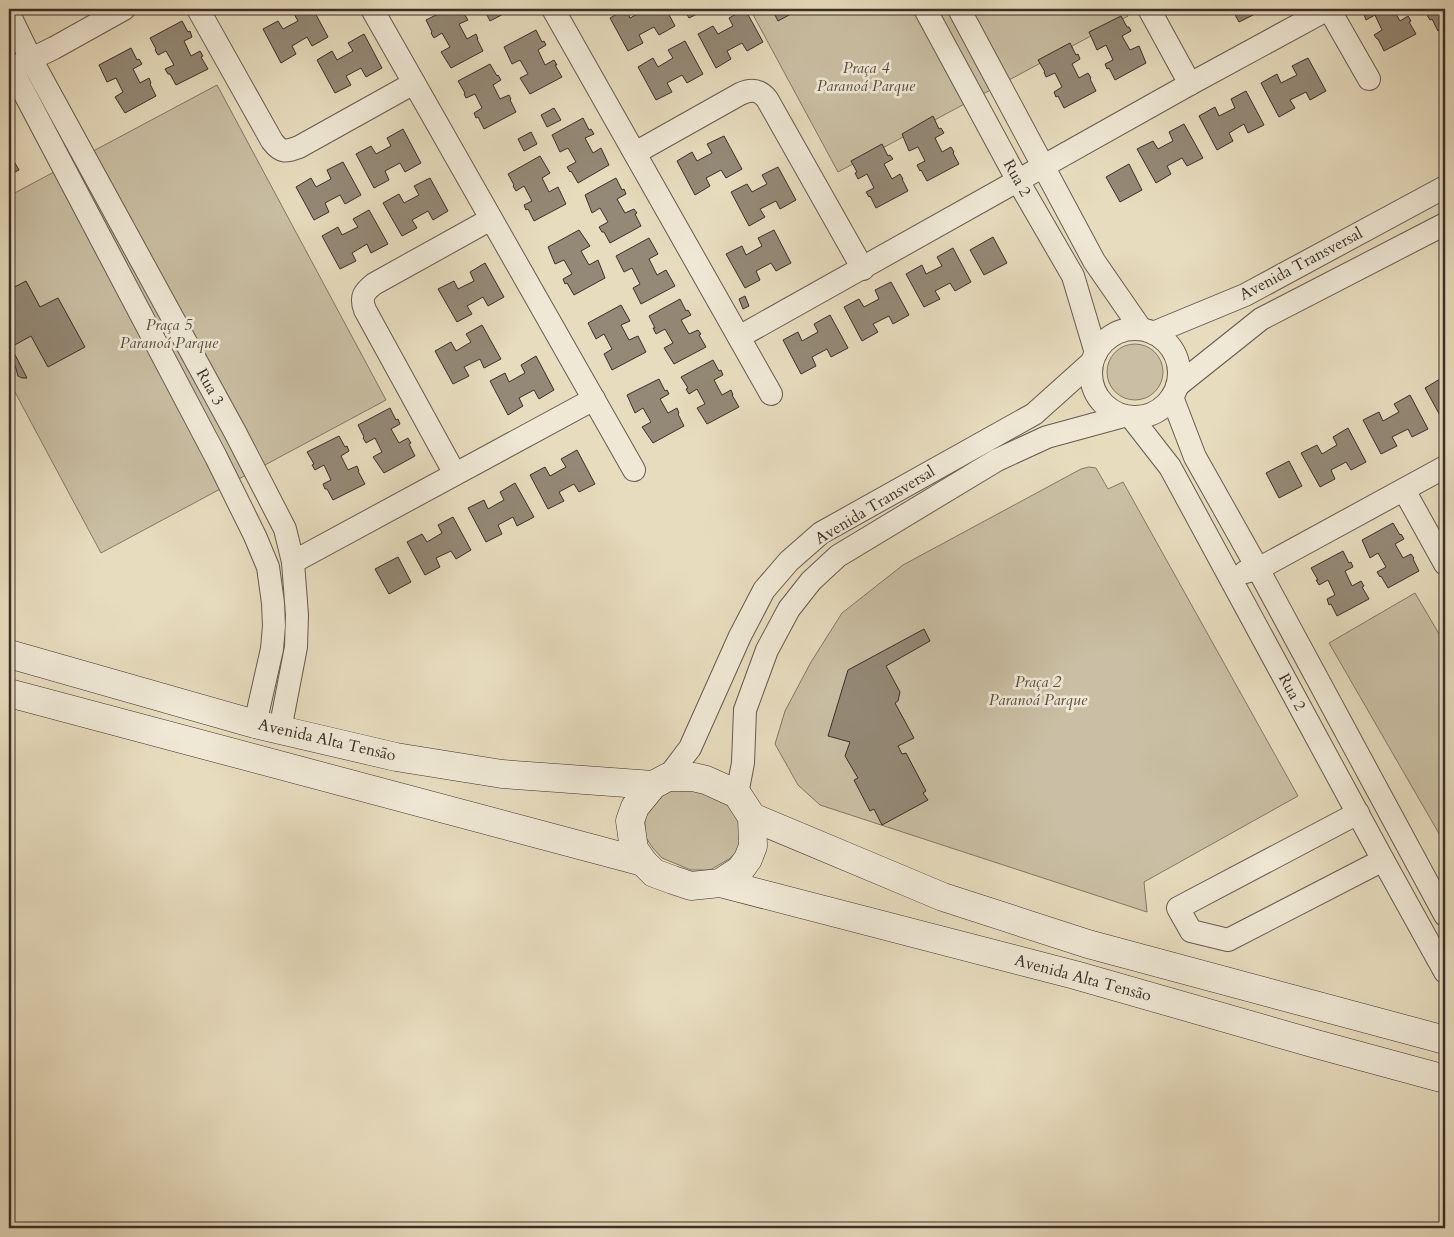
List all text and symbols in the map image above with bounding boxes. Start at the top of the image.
park label: Praça 4 Paranoá Parque [817,57,916,97]
street label: Rua 2 [998,155,1036,201]
street label: Avenida Transversal [1236,222,1366,306]
park label: Praça 5 Paranoá Parque [120,314,219,354]
street label: Rua 3 [191,364,229,410]
street label: Avenida Transversal [811,460,939,550]
street label: Rua 2 [1273,669,1311,715]
park label: Praça 2 Paranoá Parque [989,671,1088,711]
street label: Avenida Alta Tensāo [256,713,398,767]
street label: Avenida Alta Tensão [1012,949,1154,1007]

